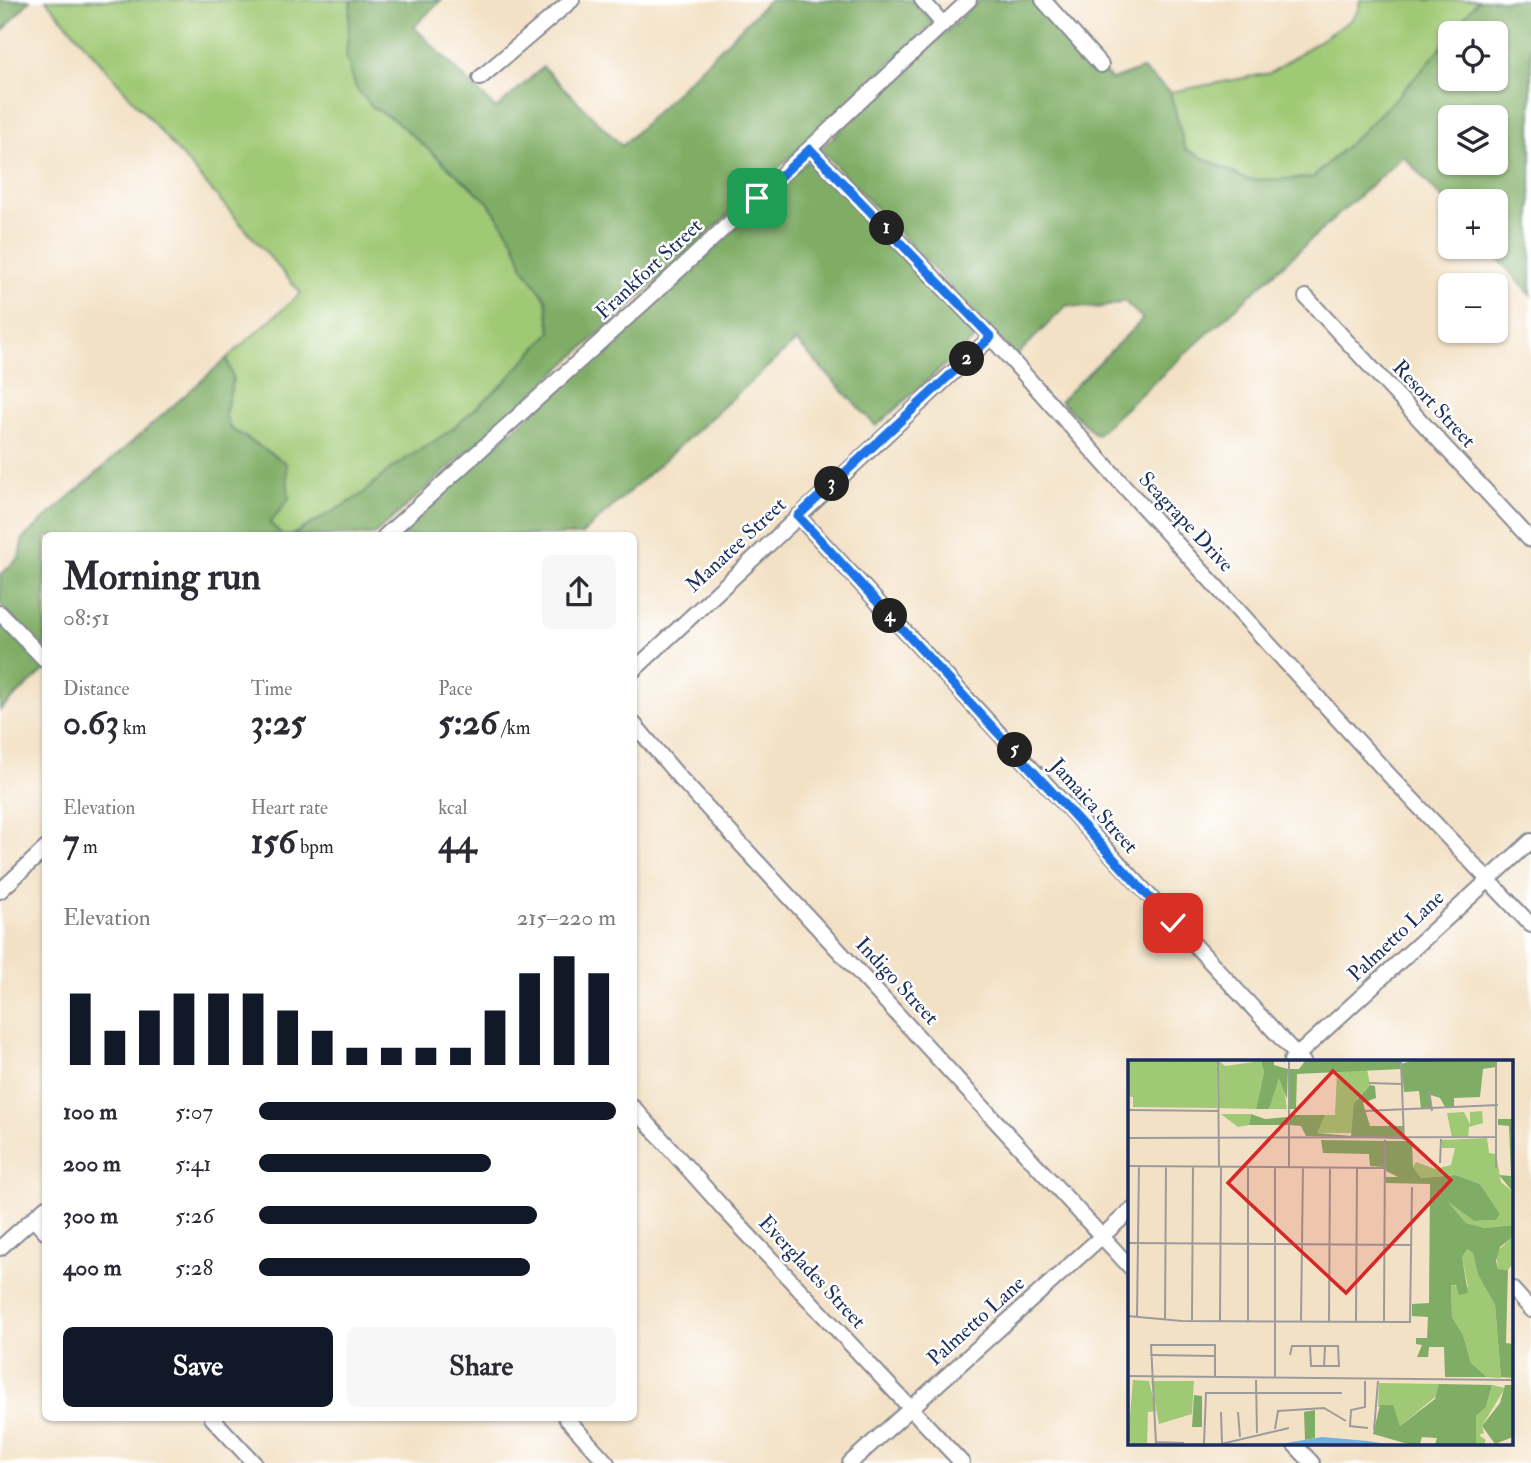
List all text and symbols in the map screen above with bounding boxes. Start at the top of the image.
map controls [1438,21,1508,343]
button: locate [1438,21,1508,91]
button: layers [1438,105,1508,175]
pin [727,168,787,228]
icon: arrive [738,179,776,217]
button: + [1438,189,1508,259]
pin: 1 [870,210,904,246]
street label: Frankfort Street [590,212,708,325]
text: 1 [883,215,890,239]
button: − [1438,273,1508,343]
pin: 2 [950,342,984,376]
text: 2 [962,346,971,370]
street label: Resort Street [1386,354,1482,454]
pin: 3 [814,466,850,502]
street label: Seagrape Drive [1133,466,1240,578]
text: 3 [828,471,835,495]
street label: Manatee Street [680,491,792,598]
text: Morning run [63,553,261,601]
button: share [542,555,616,629]
pin: 4 [872,598,908,634]
text: 08:51 [63,603,110,632]
text: 4 [884,603,895,627]
text: Distance [63,677,129,701]
text: Time [251,677,292,701]
text: Pace [438,677,472,701]
text: 0.63 [63,701,119,745]
text: 3:25 [251,701,306,745]
text: 5:26 [438,701,498,745]
text: km [119,716,147,740]
text: /km [498,716,530,740]
pin: 5 [998,732,1032,768]
text: 5 [1010,737,1019,761]
street label: Jamaica Street [1043,752,1144,859]
text: Elevation [63,796,135,820]
text: Heart rate [251,796,328,820]
text: kcal [438,796,467,820]
text: 7 [63,820,79,864]
text: 156 [251,820,296,864]
text: 44 [438,820,476,864]
text: m [79,835,98,859]
text: bpm [296,835,334,859]
street label: Palmetto Lane [1342,884,1450,988]
pin [1143,893,1203,953]
text: Elevation [63,903,151,932]
text: 215–220 m [517,903,616,932]
icon: check [1154,904,1192,942]
street label: Indigo Street [849,931,945,1031]
inset map [1128,1060,1514,1446]
text: 100 m [63,1097,117,1126]
text: 5:07 [175,1097,213,1126]
text: 200 m [63,1149,121,1178]
text: 5:41 [175,1149,211,1178]
text: 300 m [63,1201,118,1230]
text: 5:26 [175,1201,214,1230]
street label: Everglades Street [752,1209,872,1335]
text: 400 m [63,1253,122,1282]
text: 5:28 [175,1253,213,1282]
street label: Palmetto Lane [922,1270,1031,1372]
button: Save [63,1327,333,1407]
button: Share [347,1327,616,1407]

